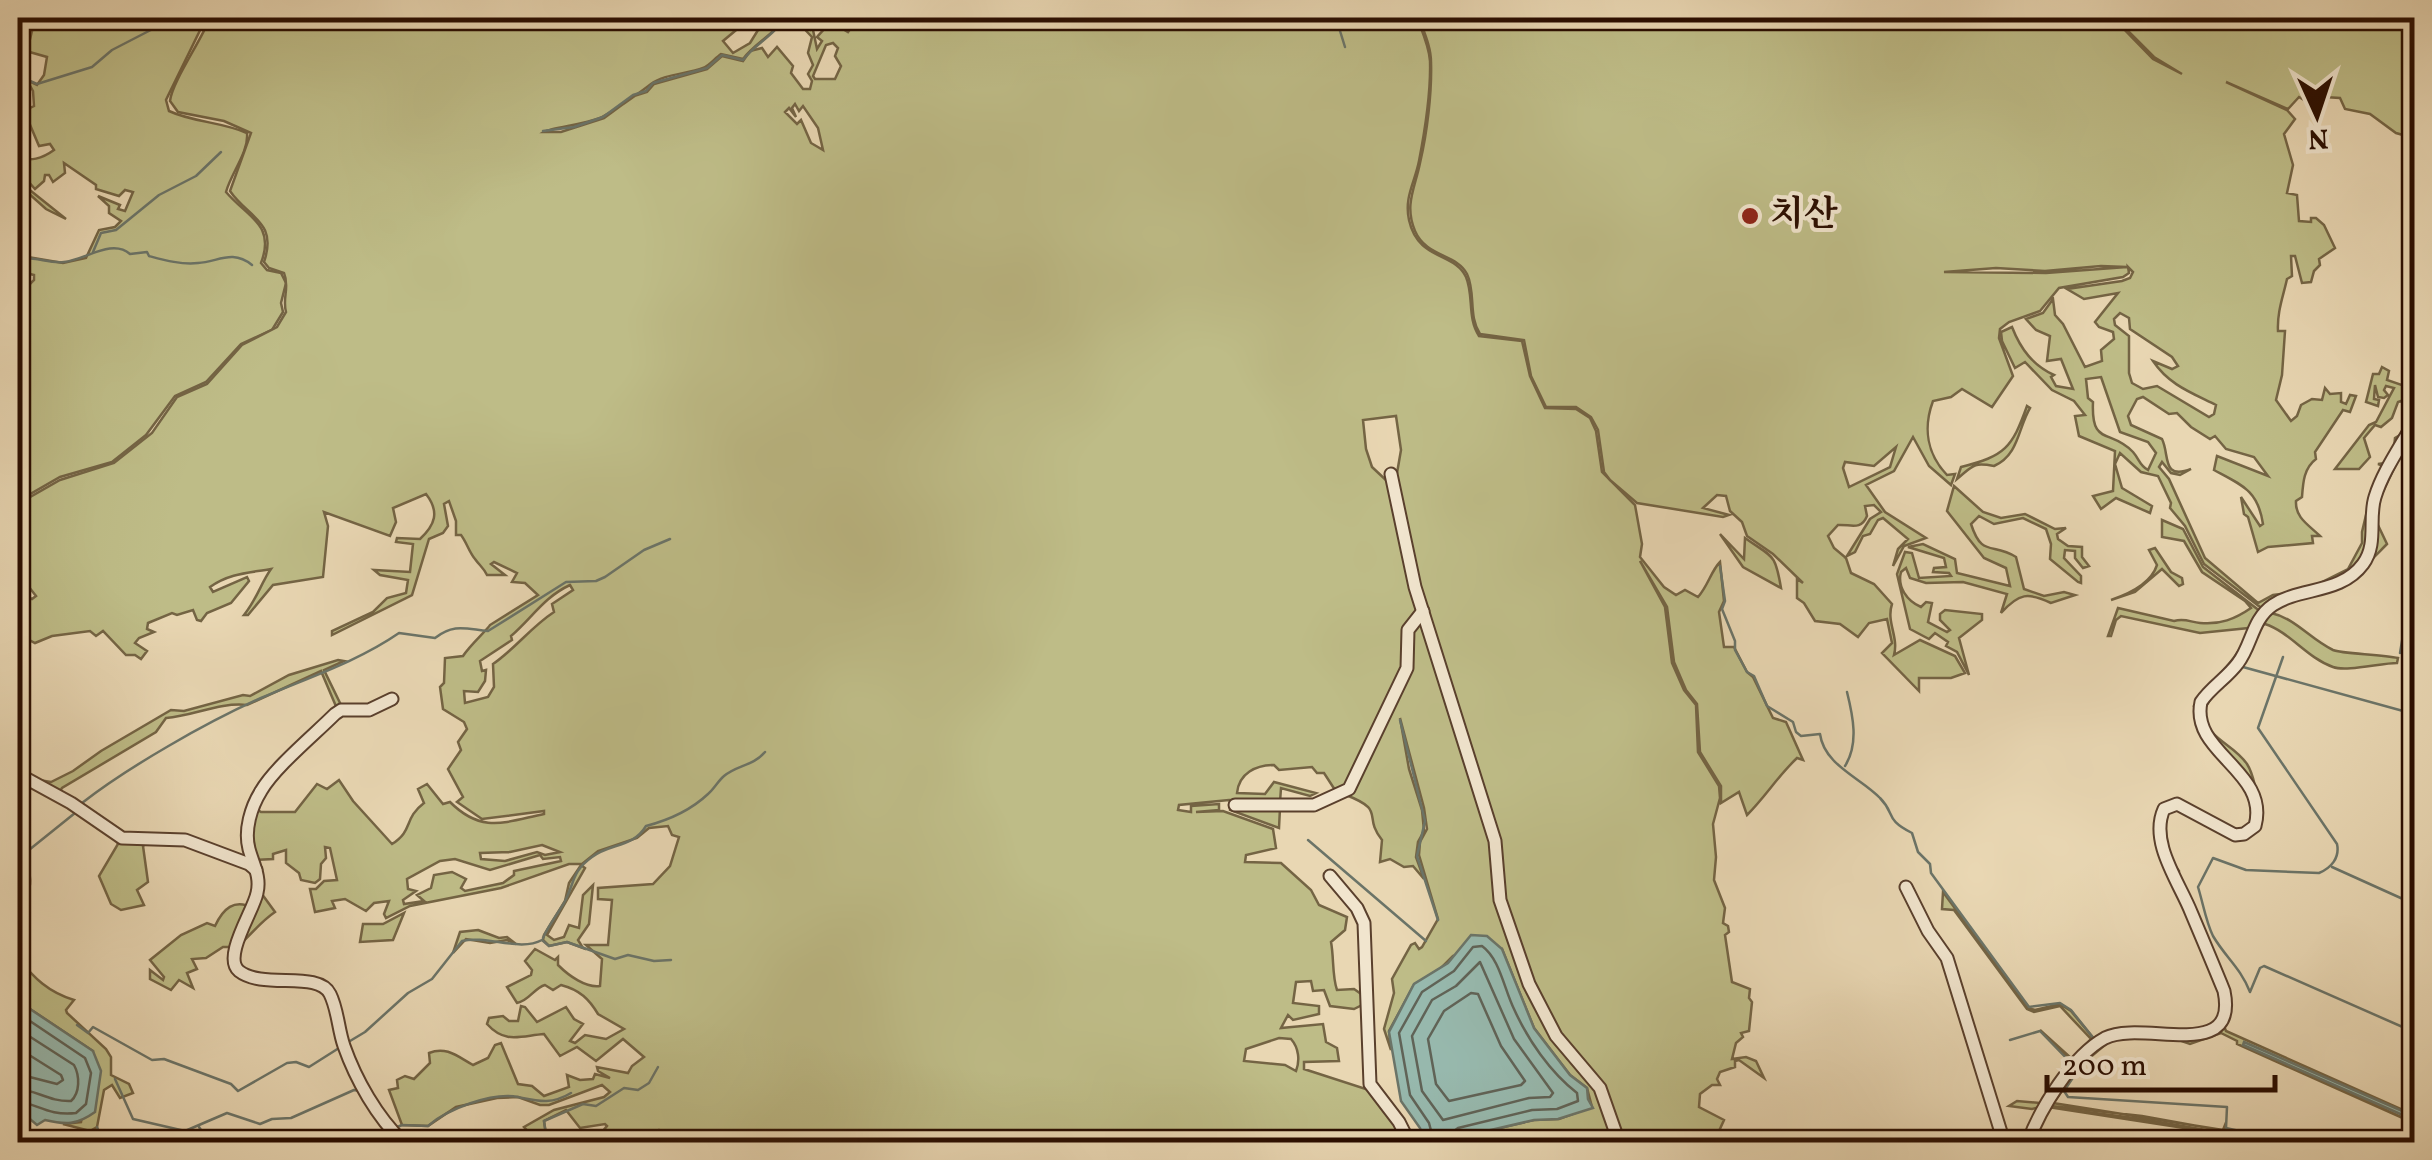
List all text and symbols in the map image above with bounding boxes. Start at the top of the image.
north arrow [2267,65,2367,165]
text: N [2307,117,2329,157]
place label: 치산 [1770,192,1838,240]
marker: 치산 [1739,205,1761,227]
scale bar [2047,1030,2274,1092]
text: 200 m [2062,1046,2147,1088]

